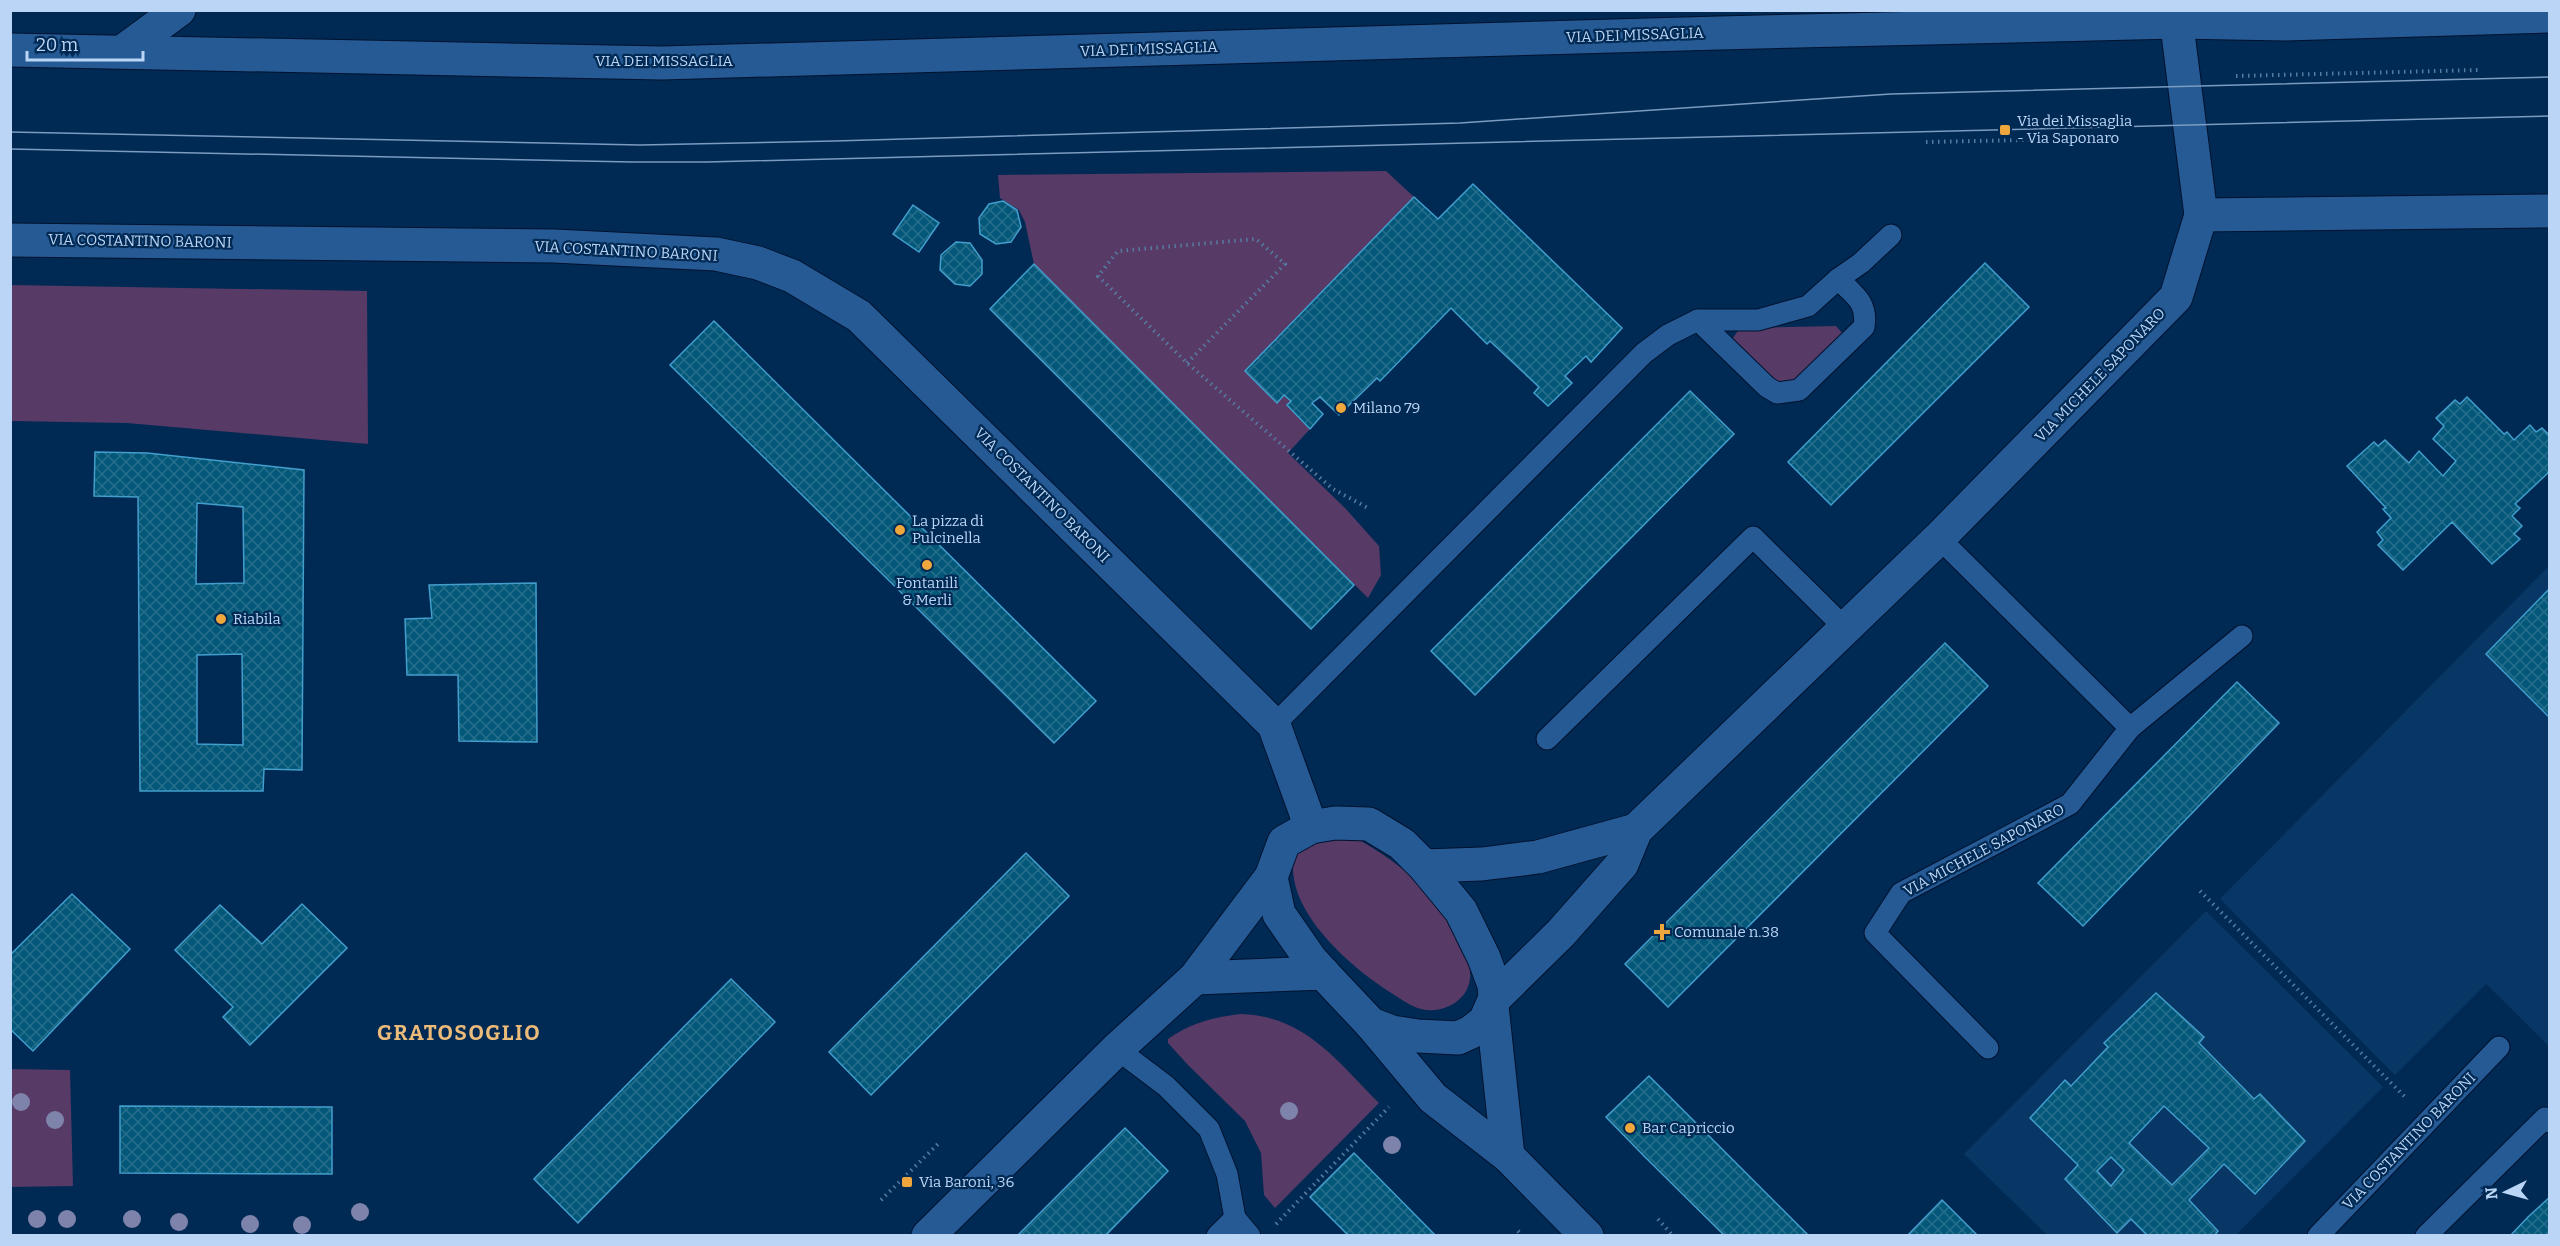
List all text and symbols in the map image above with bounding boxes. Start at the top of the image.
scale bar [27,24,142,62]
street label: VIA DEI MISSAGLIA [1566,24,1704,46]
text: 20 m [36,34,78,56]
street label: VIA DEI MISSAGLIA [1080,38,1218,60]
street label: VIA DEI MISSAGLIA [595,52,733,70]
place label: Via dei Missaglia - Via Saponaro [2017,112,2132,147]
marker: Via dei Missaglia - Via Saponaro [1998,123,2012,137]
street label: VIA COSTANTINO BARONI [48,230,232,252]
street label: VIA COSTANTINO BARONI [534,237,718,265]
street label: VIA MICHELE SAPONARO [2031,304,2169,446]
place label: Milano 79 [1353,399,1420,417]
marker: Milano 79 [1334,401,1348,415]
street label: VIA COSTANTINO BARONI [971,424,1113,566]
place label: La pizza di Pulcinella [912,512,984,547]
marker: La pizza di Pulcinella [893,523,907,537]
marker: Fontanili & Merli [920,558,934,572]
place label: Fontanili & Merli [896,574,959,609]
place label: Riabila [233,610,281,628]
marker: Riabila [214,612,228,626]
street label: VIA MICHELE SAPONARO [1900,800,2068,900]
place label: Comunale n.38 [1674,923,1779,941]
marker: Comunale n.38 [1655,925,1669,939]
district label: GRATOSOGLIO [377,1020,541,1046]
street label: VIA COSTANTINO BARONI [2339,1069,2479,1213]
place label: Bar Capriccio [1642,1119,1735,1137]
marker: Bar Capriccio [1623,1121,1637,1135]
north arrow [2476,1162,2536,1222]
place label: Via Baroni, 36 [919,1173,1015,1191]
marker: Via Baroni, 36 [900,1175,914,1189]
text: N [2482,1186,2502,1200]

